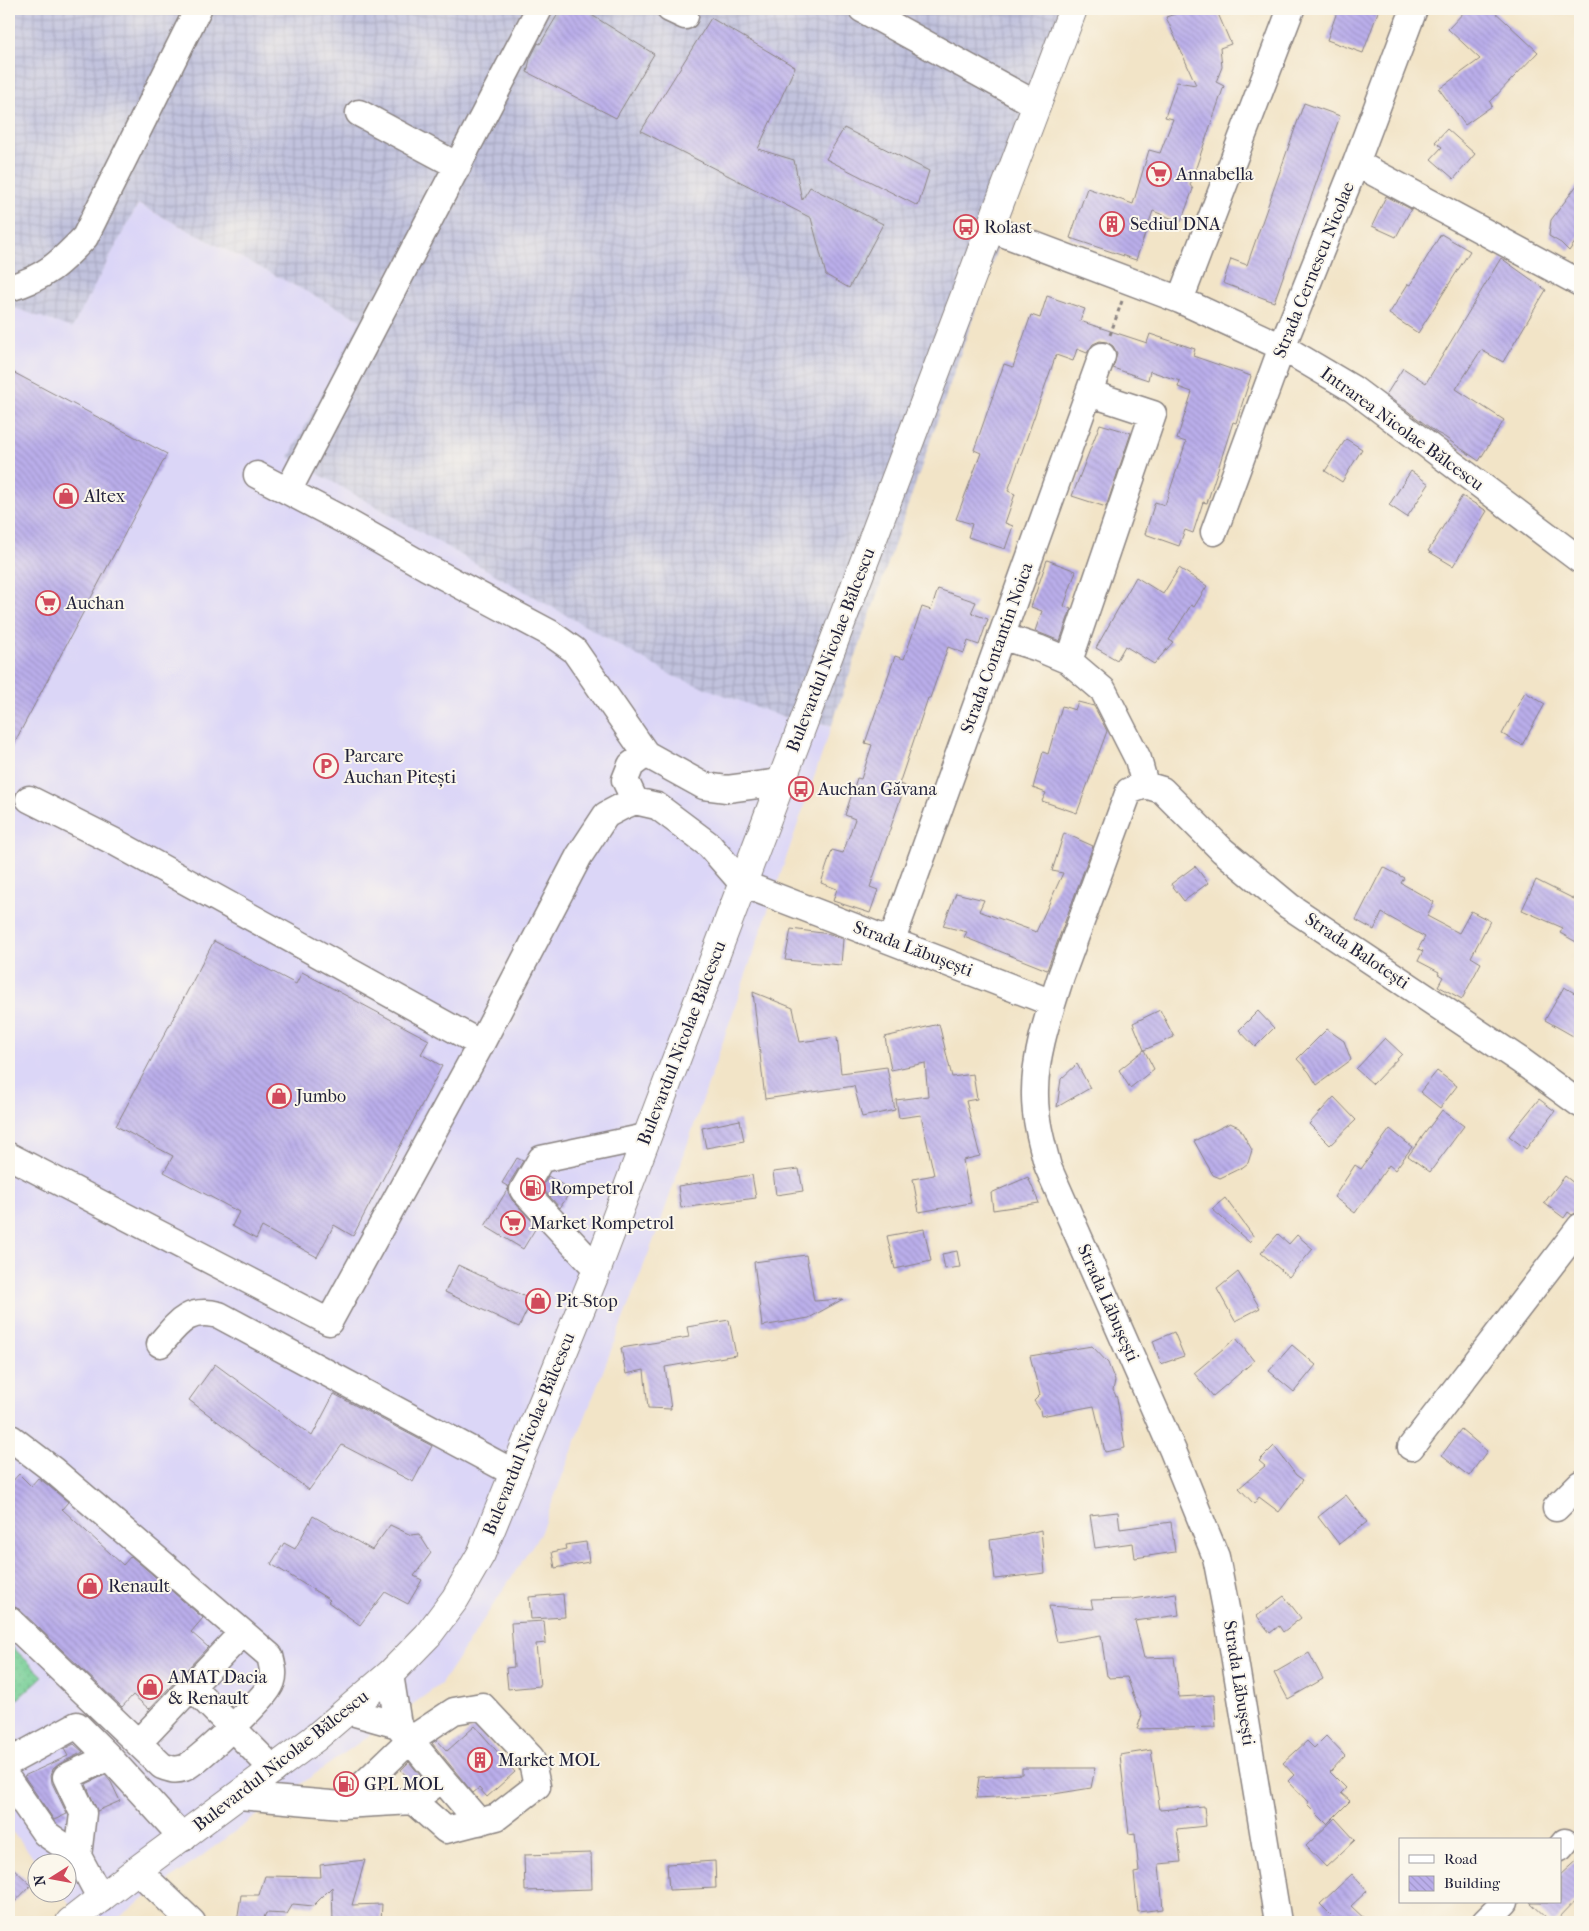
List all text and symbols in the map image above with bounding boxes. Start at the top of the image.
supermarket icon: Annabella [1146,161,1172,187]
place label: Annabella [1175,164,1254,185]
street label: Strada Cernescu Nicolae [1269,179,1359,361]
building icon: Sediul DNA [1099,211,1125,237]
bus stop icon: Rolast [953,214,979,240]
place label: Sediul DNA [1130,214,1221,235]
place label: Rolast [984,217,1033,238]
street label: Intrarea Nicolae Bălcescu [1316,363,1488,495]
shop icon: Altex [53,483,79,509]
place label: Altex [83,486,126,507]
street label: Bulevardul Nicolae Bălcescu [782,545,880,755]
street label: Strada Contantin Noica [956,559,1038,736]
supermarket icon: Auchan [35,590,61,616]
place label: Auchan [65,593,125,614]
place label: Parcare Auchan Pitești [343,746,457,788]
parking icon: Parcare Auchan Pitești [313,753,339,779]
bus stop icon: Auchan Găvana [788,776,814,802]
place label: Auchan Găvana [817,779,938,800]
street label: Strada Balotești [1301,908,1414,994]
street label: Strada Lăbușești [850,917,976,982]
street label: Bulevardul Nicolae Bălcescu [633,938,731,1148]
shop icon: Jumbo [266,1083,292,1109]
place label: Jumbo [294,1086,346,1107]
fuel station icon: Rompetrol [520,1175,546,1201]
place label: Rompetrol [550,1178,633,1199]
supermarket icon: Market Rompetrol [500,1210,526,1236]
place label: Market Rompetrol [530,1213,674,1234]
street label: Strada Lăbușești [1073,1241,1144,1366]
shop icon: Pit-Stop [525,1288,551,1314]
place label: Pit-Stop [556,1291,618,1312]
street label: Bulevardul Nicolae Bălcescu [479,1329,579,1539]
shop icon: Renault [77,1573,103,1599]
place label: Renault [108,1576,170,1597]
street label: Strada Lăbușești [1219,1619,1259,1748]
place label: AMAT Dacia & Renault [167,1667,268,1709]
shop icon: AMAT Dacia & Renault [137,1674,163,1700]
street label: Bulevardul Nicolae Bălcescu [189,1686,373,1836]
building icon: Market MOL [467,1747,493,1773]
place label: Market MOL [498,1750,600,1771]
fuel station icon: GPL MOL [333,1771,359,1797]
place label: GPL MOL [364,1774,443,1795]
legend [1399,1838,1562,1904]
text: Road [1444,1850,1478,1868]
north arrow [28,1854,78,1904]
text: N [30,1873,49,1887]
text: Building [1444,1874,1501,1892]

